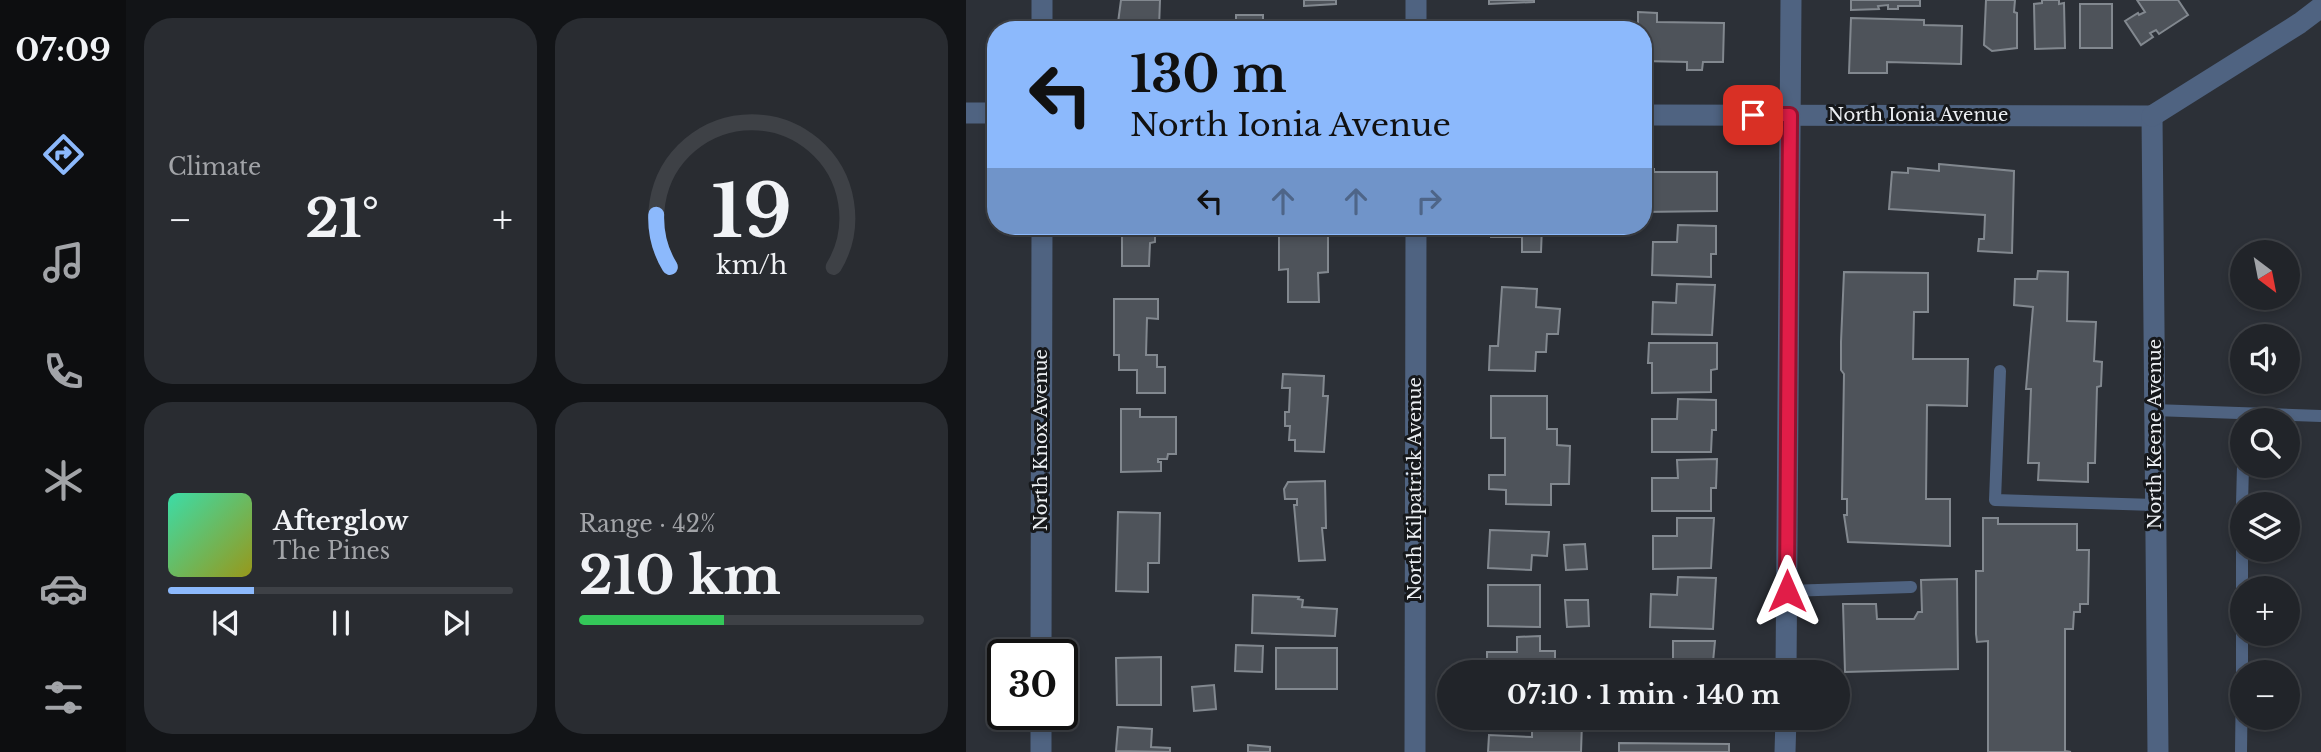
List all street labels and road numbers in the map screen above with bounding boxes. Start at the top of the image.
street label: North Ionia Avenue [1828,104,2008,126]
street label: North Keene Avenue [2144,339,2166,529]
street label: North Knox Avenue [1030,349,1052,531]
street label: North Kilpatrick Avenue [1404,377,1426,601]

